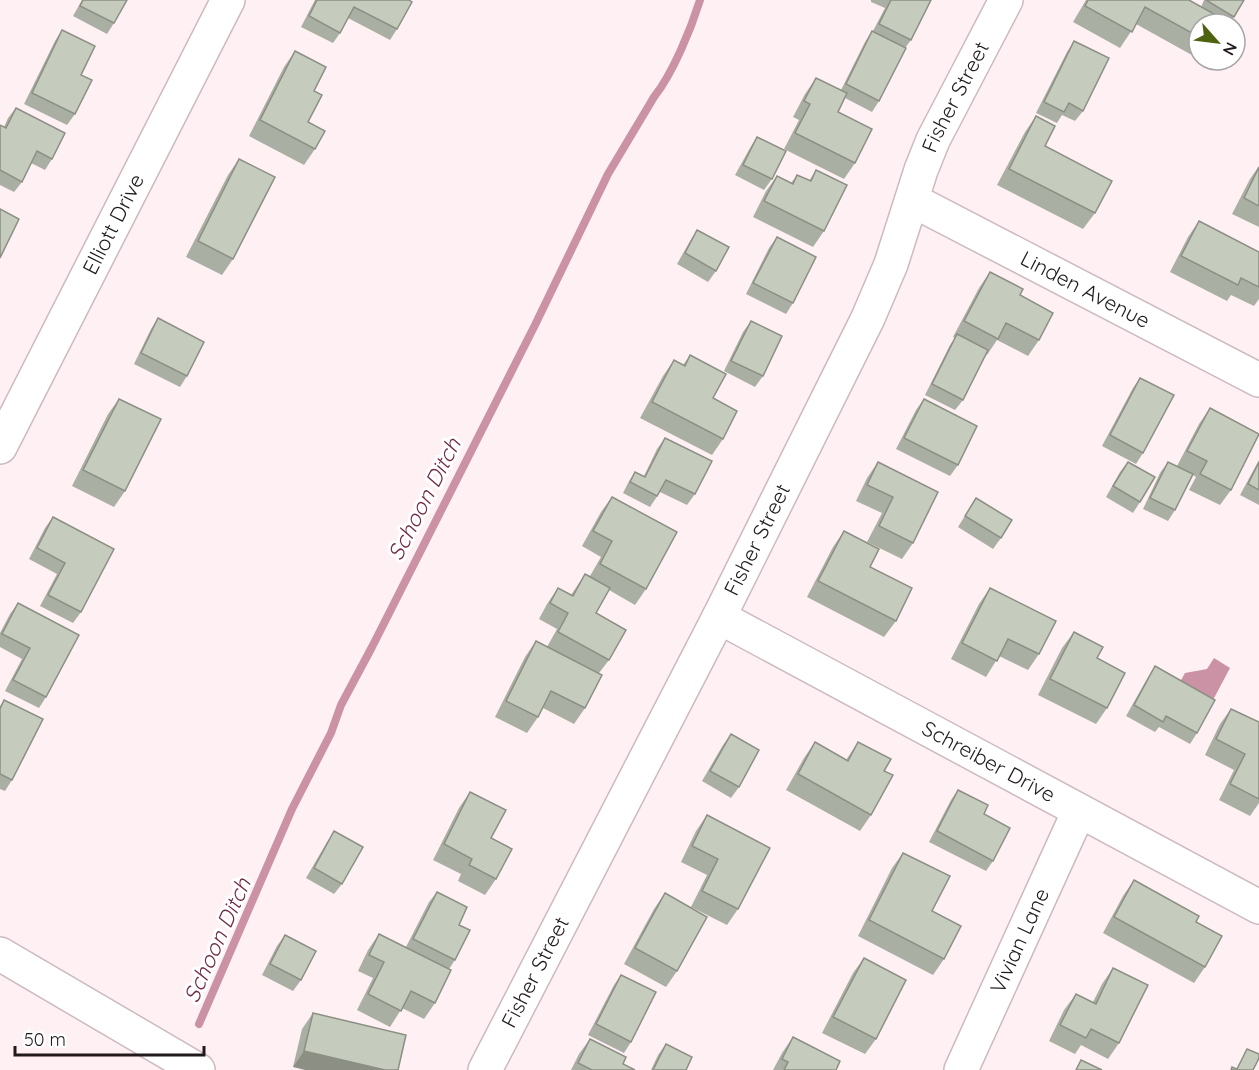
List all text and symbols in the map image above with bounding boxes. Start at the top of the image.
north arrow [1187,12,1247,72]
street label: Fisher Street [915,37,994,156]
text: N [1219,39,1242,59]
street label: Elliott Drive [76,169,149,278]
street label: Linden Avenue [1016,245,1155,333]
water label: Schoon Ditch [381,433,467,565]
street label: Fisher Street [718,479,795,600]
street label: Schreiber Drive [918,715,1060,807]
water label: Schoon Ditch [177,873,257,1007]
street label: Vivian Lane [984,884,1054,997]
street label: Fisher Street [495,912,574,1032]
scale bar [15,1019,204,1057]
text: 50 m [24,1028,66,1051]

